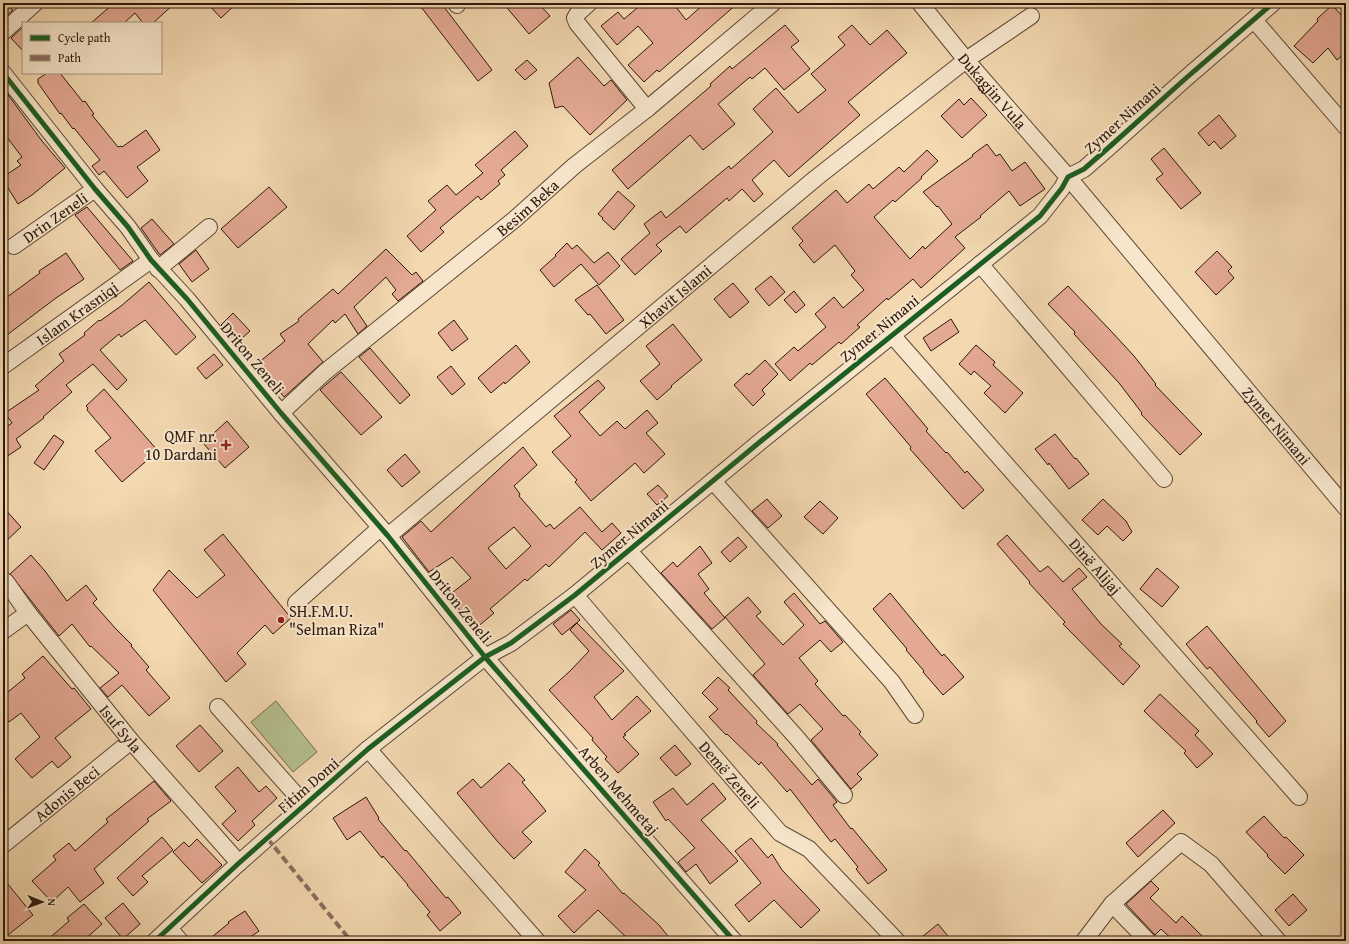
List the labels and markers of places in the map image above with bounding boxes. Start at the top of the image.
place label: QMF nr. 10 Dardani [145,424,218,466]
marker: QMF nr. 10 Dardani [220,439,232,451]
place label: SH.F.M.U. "Selman Riza" [289,599,384,641]
marker: SH.F.M.U. "Selman Riza" [276,615,286,625]

